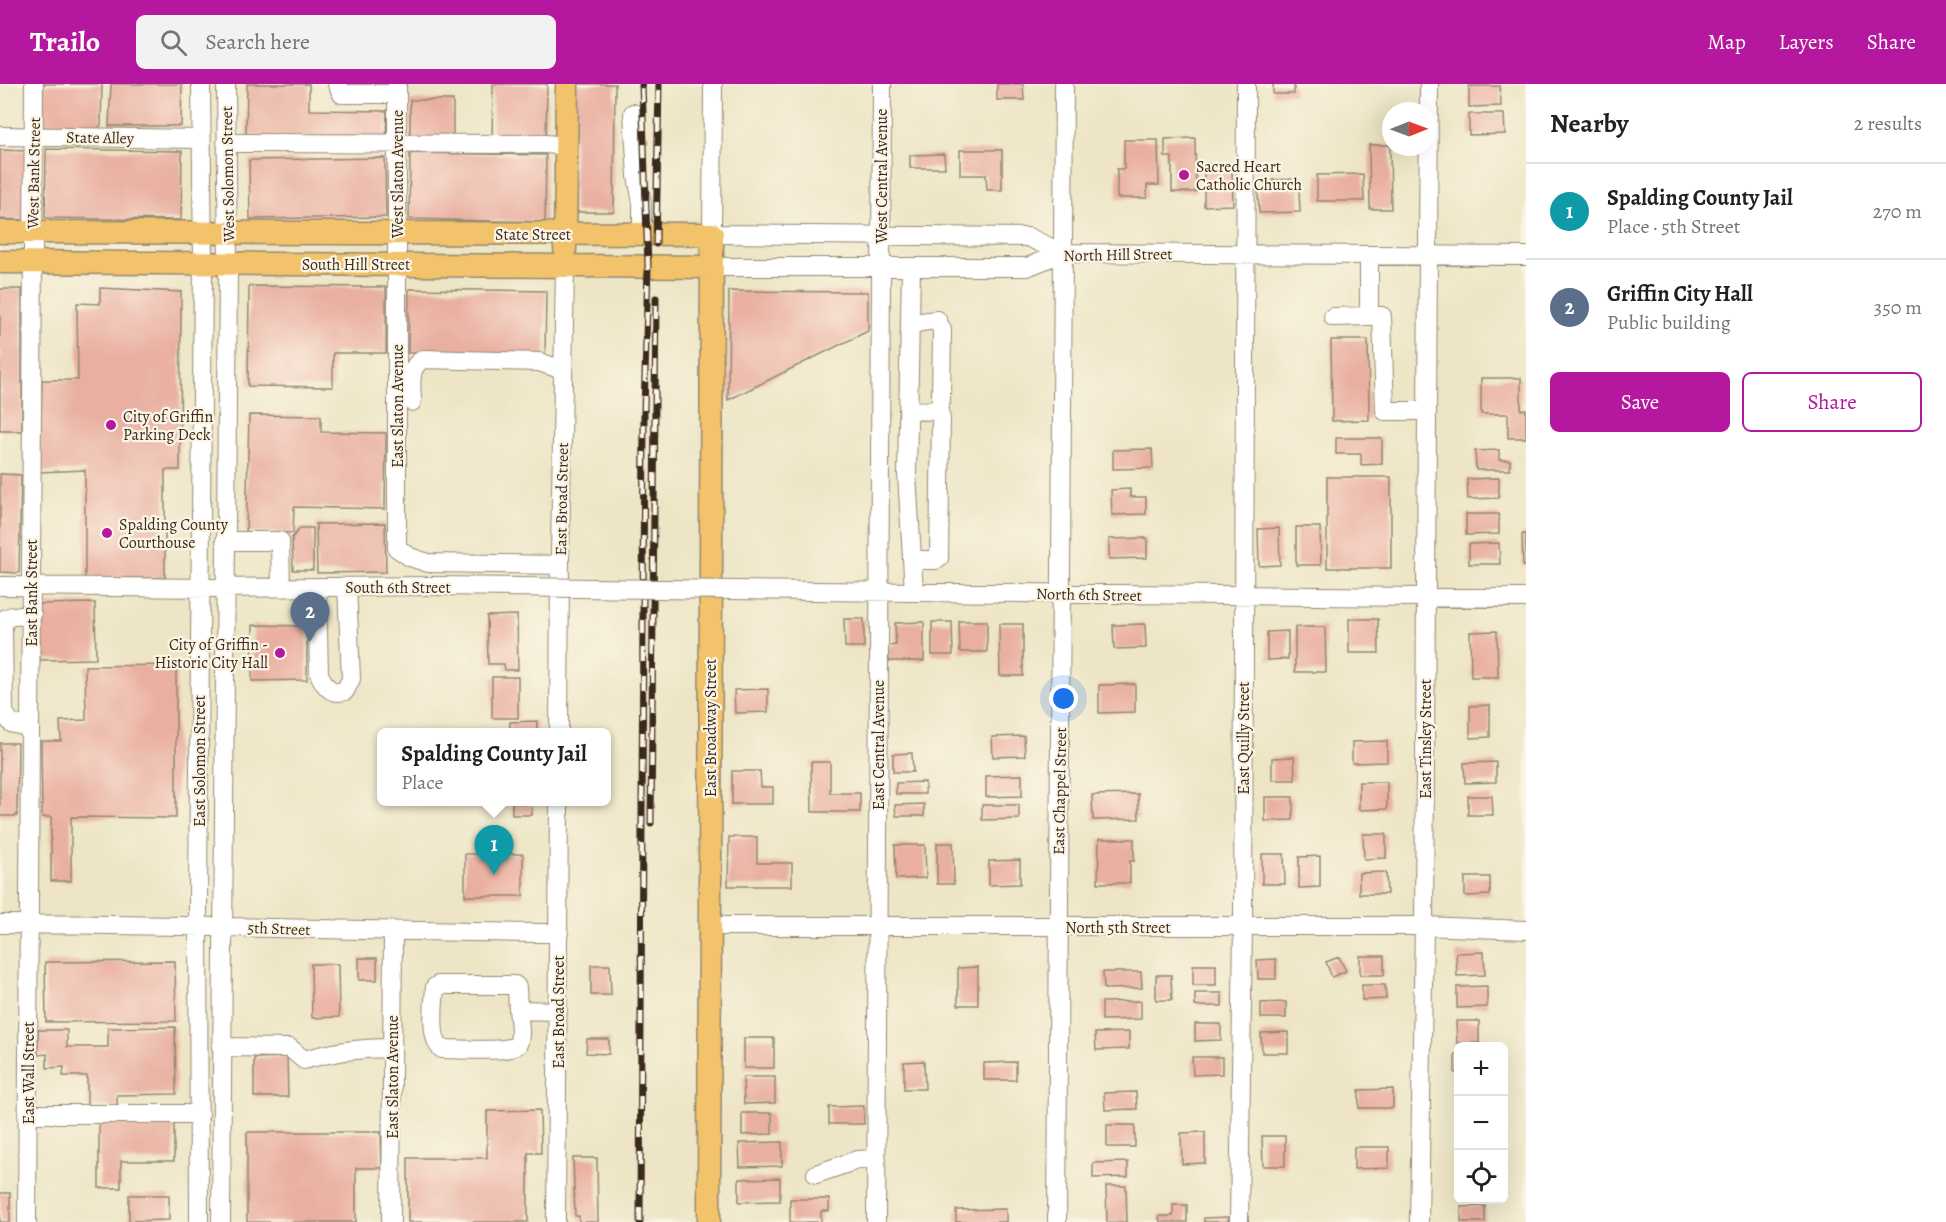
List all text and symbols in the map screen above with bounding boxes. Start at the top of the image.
search box [136,15,556,69]
text: Trailo [30,23,100,61]
icon: search [157,26,190,59]
text: Search here [205,27,310,57]
text: Map [1707,28,1746,56]
text: Layers [1779,28,1834,56]
text: Share [1867,28,1916,56]
north arrow [1382,102,1436,156]
street label: West Solomon Street [216,106,240,243]
text: Nearby [1550,106,1629,141]
street label: West Central Avenue [871,109,893,244]
street label: West Slaton Avenue [387,110,409,239]
text: 2 results [1854,110,1922,137]
street label: West Bank Street [22,117,46,230]
street label: State Alley [66,126,135,150]
place label: Sacred Heart Catholic Church [1196,156,1303,196]
marker: Sacred Heart Catholic Church [1177,168,1191,182]
text: Spalding County Jail [1607,183,1793,213]
text: 1 [1566,198,1573,225]
text: 270 m [1873,198,1922,225]
text: Place · 5th Street [1607,213,1740,240]
street label: State Street [495,224,571,246]
street label: North Hill Street [1063,243,1173,267]
street label: South Hill Street [302,254,410,276]
text: Griffin City Hall [1607,279,1753,309]
text: 2 [1565,294,1574,321]
text: 350 m [1874,294,1922,321]
text: Public building [1607,309,1731,336]
street label: East Slaton Avenue [387,344,409,468]
button: Save [1550,372,1730,432]
button: Share [1742,372,1922,432]
place label: City of Griffin Parking Deck [123,406,213,446]
marker: City of Griffin Parking Deck [104,418,118,432]
street label: East Broad Street [550,442,574,556]
place label: Spalding County Courthouse [119,514,229,554]
marker: Spalding County Courthouse [100,526,114,540]
street label: East Bank Street [21,539,43,647]
street label: South 6th Street [345,577,451,599]
street label: North 6th Street [1036,583,1142,607]
pin: 2 [290,592,330,642]
place label: City of Griffin - Historic City Hall [155,634,268,674]
marker: City of Griffin - Historic City Hall [273,646,287,660]
street label: East Broadway Street [700,659,722,797]
street label: East Tinsley Street [1415,679,1437,799]
street label: East Central Avenue [868,680,890,810]
street label: East Quilly Street [1233,681,1255,795]
your location [1049,684,1078,713]
street label: East Solomon Street [189,695,211,827]
street label: East Chappel Street [1048,727,1072,855]
popup [377,728,611,806]
text: Spalding County Jail [401,739,587,769]
text: Place [401,769,444,796]
pin: 1 [474,826,514,875]
street label: 5th Street [247,917,311,941]
street label: North 5th Street [1065,917,1171,939]
street label: East Broad Street [548,955,570,1069]
street label: East Slaton Avenue [382,1015,404,1139]
street label: East Wall Street [18,1022,40,1124]
map controls [1454,1042,1508,1204]
button: + [1454,1042,1508,1096]
button: − [1454,1096,1508,1150]
button: locate [1454,1150,1508,1204]

